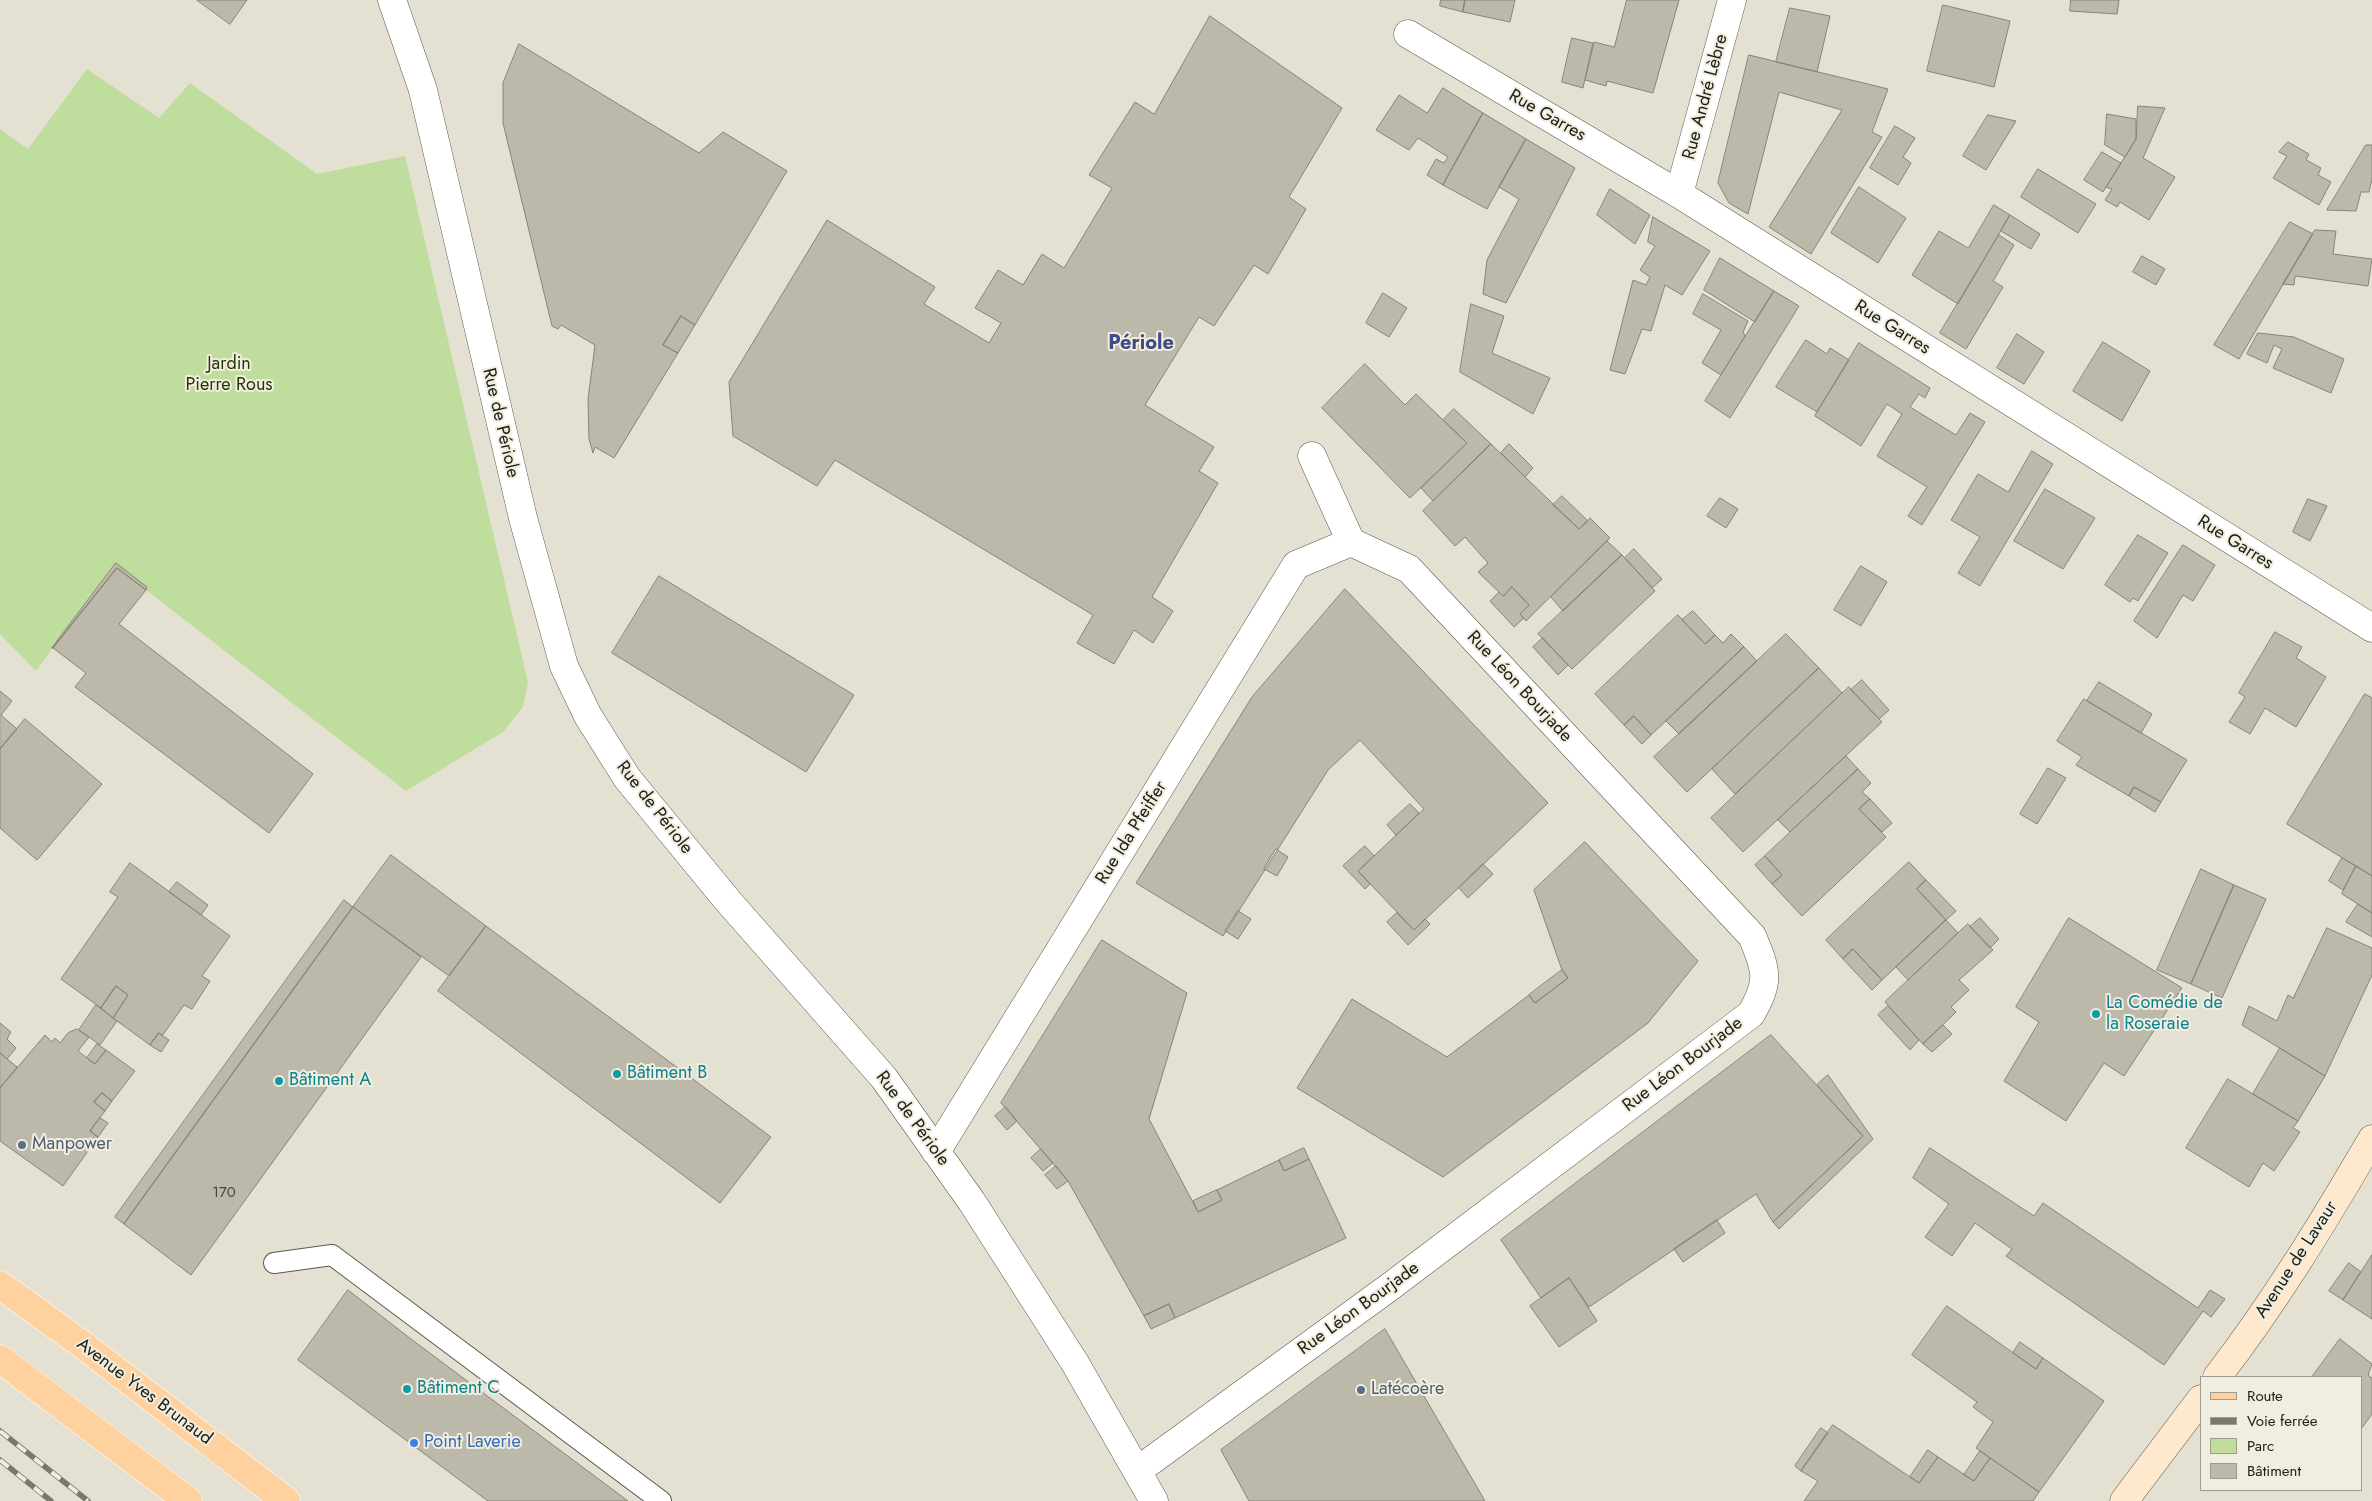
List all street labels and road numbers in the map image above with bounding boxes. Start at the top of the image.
street label: Rue André Lèbre [1679,32,1733,162]
street label: Rue Garres [1505,85,1589,147]
street label: Rue Garres [1850,296,1934,360]
street label: Rue de Périole [477,366,523,480]
street label: Rue Garres [2193,511,2277,575]
street label: Rue Léon Bourjade [1462,627,1576,747]
street label: Rue de Périole [611,757,697,859]
street label: Rue Ida Pfeiffer [1092,777,1172,889]
street label: Rue Léon Bourjade [1619,1013,1747,1117]
street label: Rue de Périole [870,1067,954,1171]
street label: Avenue de Lavaur [2251,1197,2343,1323]
street label: Rue Léon Bourjade [1294,1258,1424,1360]
street label: Avenue Yves Brunaud [72,1334,216,1450]

